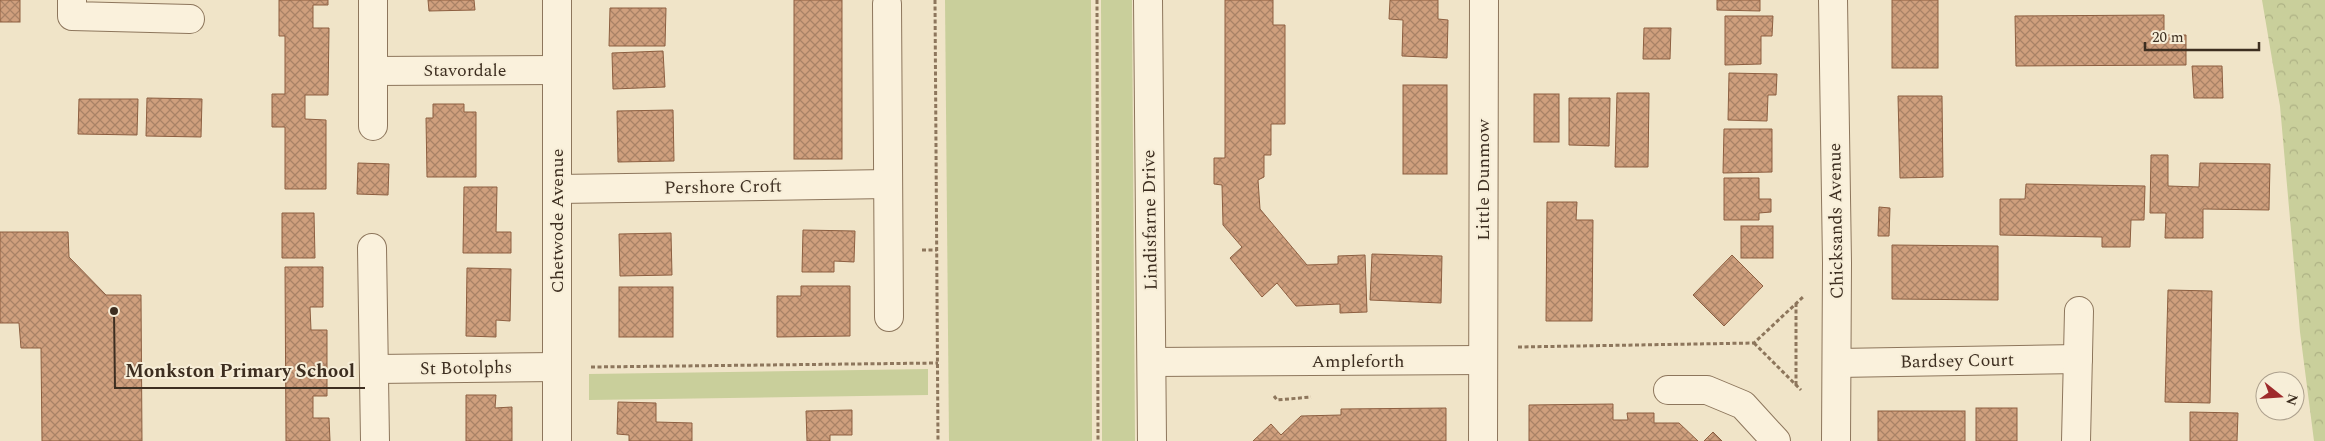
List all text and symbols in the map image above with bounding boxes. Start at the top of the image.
scale bar [2145,20,2259,52]
text: 20 m [2152,26,2184,49]
street label: Stavordale [423,57,507,84]
street label: Little Dunmow [1470,119,1497,241]
street label: Chicksands Avenue [1821,143,1851,299]
street label: Chetwode Avenue [544,149,571,293]
street label: Lindisfarne Drive [1135,149,1165,291]
street label: Pershore Croft [664,172,782,202]
street label: Bardsey Court [1900,347,2014,375]
street label: Ampleforth [1311,348,1405,375]
callout: Monkston Primary School [115,354,365,388]
street label: St Botolphs [420,354,512,382]
text: Monkston Primary School [125,357,355,386]
north arrow [2255,371,2305,421]
text: N [2280,391,2304,408]

